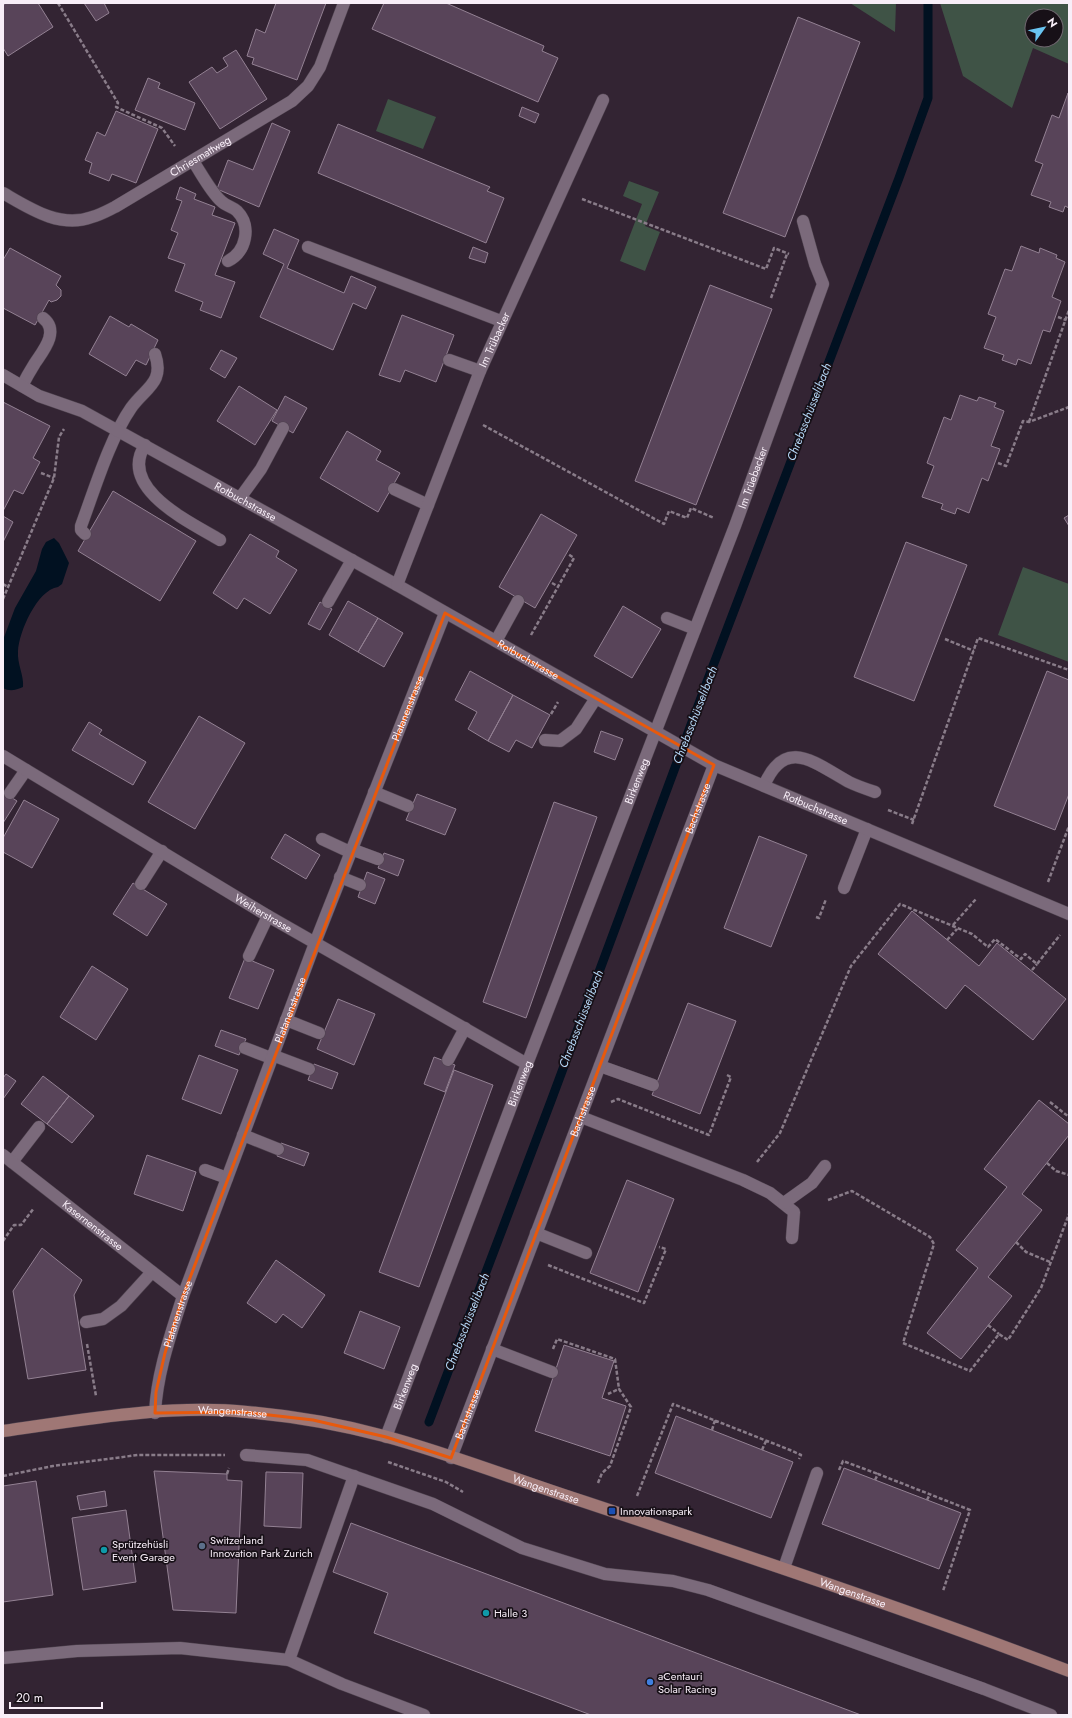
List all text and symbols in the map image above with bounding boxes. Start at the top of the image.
north arrow [1024,8,1064,48]
text: N [1043,15,1061,31]
street label: Chriesmattweg [167,131,234,180]
street label: Im Trübacker [475,309,514,370]
water label: Chrebsschüsselibach [782,360,836,464]
street label: Im Trüebacker [734,444,771,511]
street label: Rotbuchstrasse [212,478,280,525]
street label: Rotbuchstrasse [494,636,562,684]
water label: Chrebsschüsselibach [668,663,722,767]
street label: Platanenstrasse [387,672,428,743]
street label: Birkenweg [620,756,652,807]
street label: Bachstrasse [681,780,715,836]
street label: Rotbuchstrasse [781,787,851,829]
street label: Weiherstrasse [232,890,295,936]
water label: Chrebsschüsselibach [554,967,608,1071]
street label: Platanenstrasse [270,974,310,1045]
street label: Birkenweg [504,1058,536,1109]
street label: Bachstrasse [566,1083,600,1139]
street label: Kasernenstrasse [59,1196,127,1254]
water label: Chrebsschüsselibach [440,1270,494,1374]
street label: Platanenstrasse [159,1278,196,1349]
street label: Birkenweg [389,1361,421,1412]
street label: Bachstrasse [451,1386,485,1442]
street label: Wangenstrasse [198,1402,268,1422]
street label: Wangenstrasse [511,1470,582,1508]
place label: Innovationspark [620,1503,692,1519]
marker: Innovationspark [607,1506,617,1516]
place label: Switzerland Innovation Park Zurich [210,1532,313,1561]
place label: Sprützehüsli Event Garage [112,1536,175,1565]
marker: Switzerland Innovation Park Zurich [197,1541,207,1551]
marker: Sprützehüsli Event Garage [99,1545,109,1555]
street label: Wangenstrasse [818,1574,889,1612]
place label: Halle 3 [494,1605,527,1621]
marker: Halle 3 [481,1608,491,1618]
place label: aCentauri Solar Racing [658,1668,717,1697]
marker: aCentauri Solar Racing [645,1677,655,1687]
scale bar [10,1684,102,1710]
text: 20 m [16,1689,43,1707]

